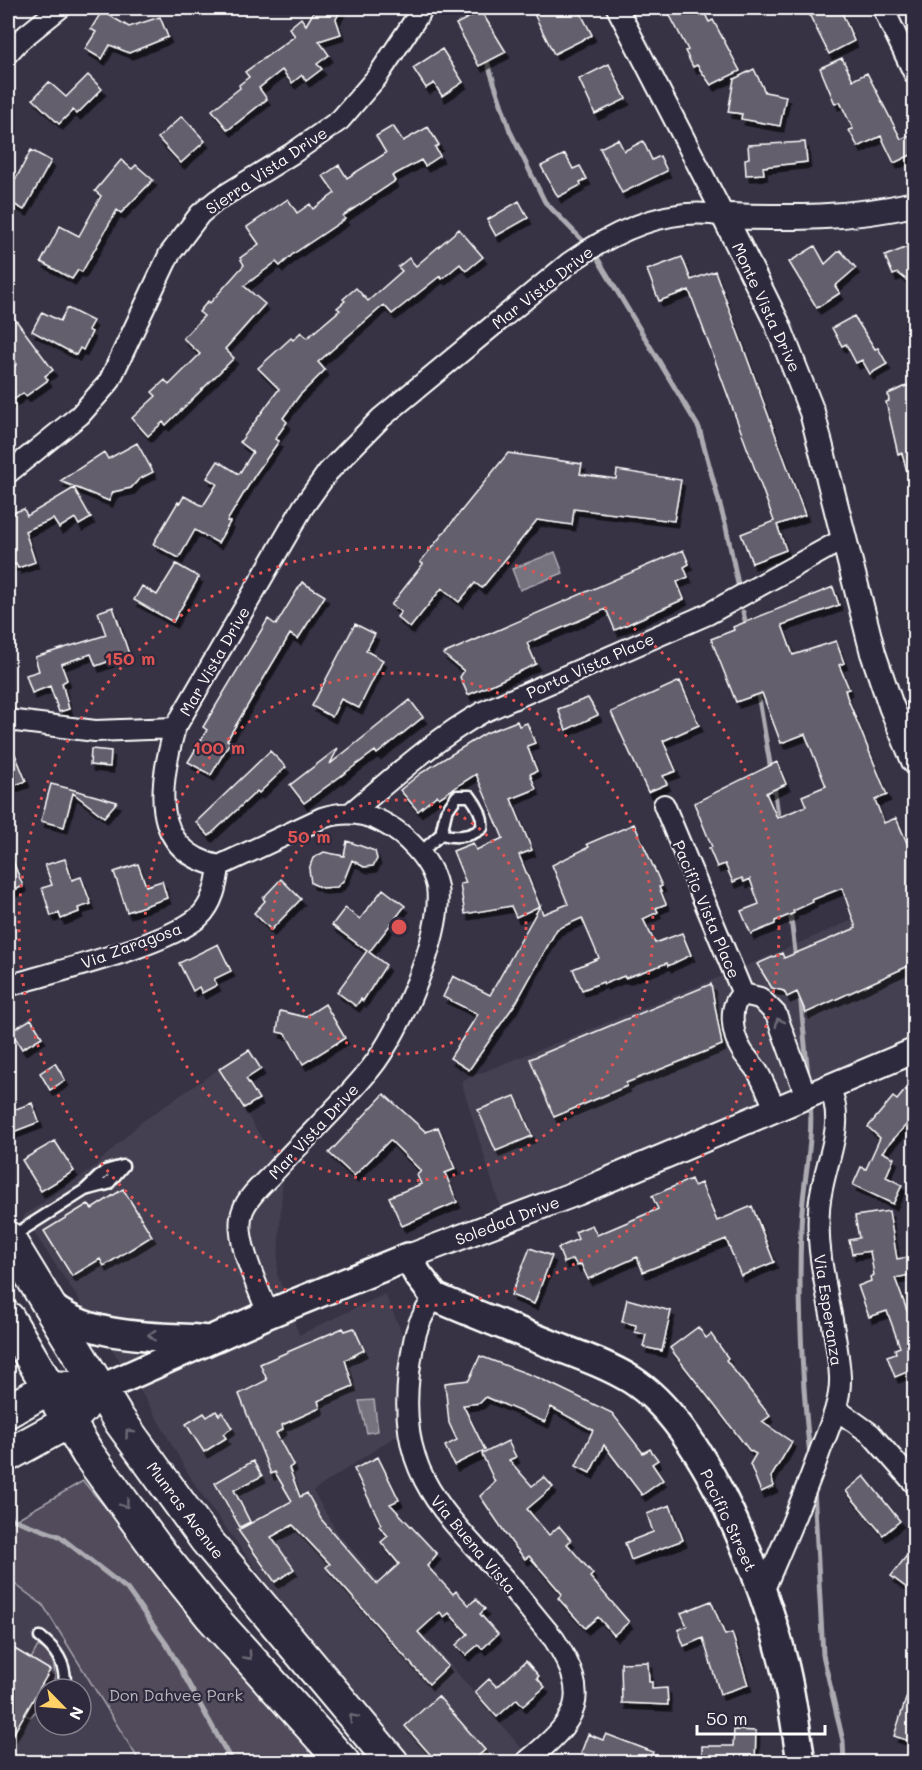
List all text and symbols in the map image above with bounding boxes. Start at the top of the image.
street label: Sierra Vista Drive [201,121,331,219]
street label: Monte Vista Drive [728,239,806,375]
street label: Mar Vista Drive [487,241,597,333]
street label: Mar Vista Drive [174,602,254,720]
street label: Porta Vista Place [523,627,657,703]
text: 150 m [105,646,155,670]
text: 100 m [193,735,245,759]
text: 50 m [288,824,330,848]
street label: Pacific Vista Place [668,837,746,981]
street label: Via Zaragosa [78,917,184,973]
centre of rings [389,917,409,937]
one-way arrow [775,1017,786,1028]
street label: Mar Vista Drive [263,1079,363,1183]
street label: Soledad Drive [452,1190,562,1250]
street label: Via Esperanza [810,1253,848,1367]
one-way arrow [147,1328,156,1341]
one-way arrow [125,1429,136,1440]
street label: Munras Avenue [143,1457,229,1563]
street label: Pacific Street [696,1465,762,1575]
street label: Via Buena Vista [426,1490,522,1598]
one-way arrow [118,1498,129,1509]
one-way arrow [241,1649,252,1659]
north arrow [33,1677,93,1737]
park label: Don Dahvee Park [109,1684,243,1705]
scale bar [697,1698,824,1736]
text: N [65,1704,89,1723]
text: 50 m [706,1706,748,1730]
one-way arrow [350,1714,361,1725]

